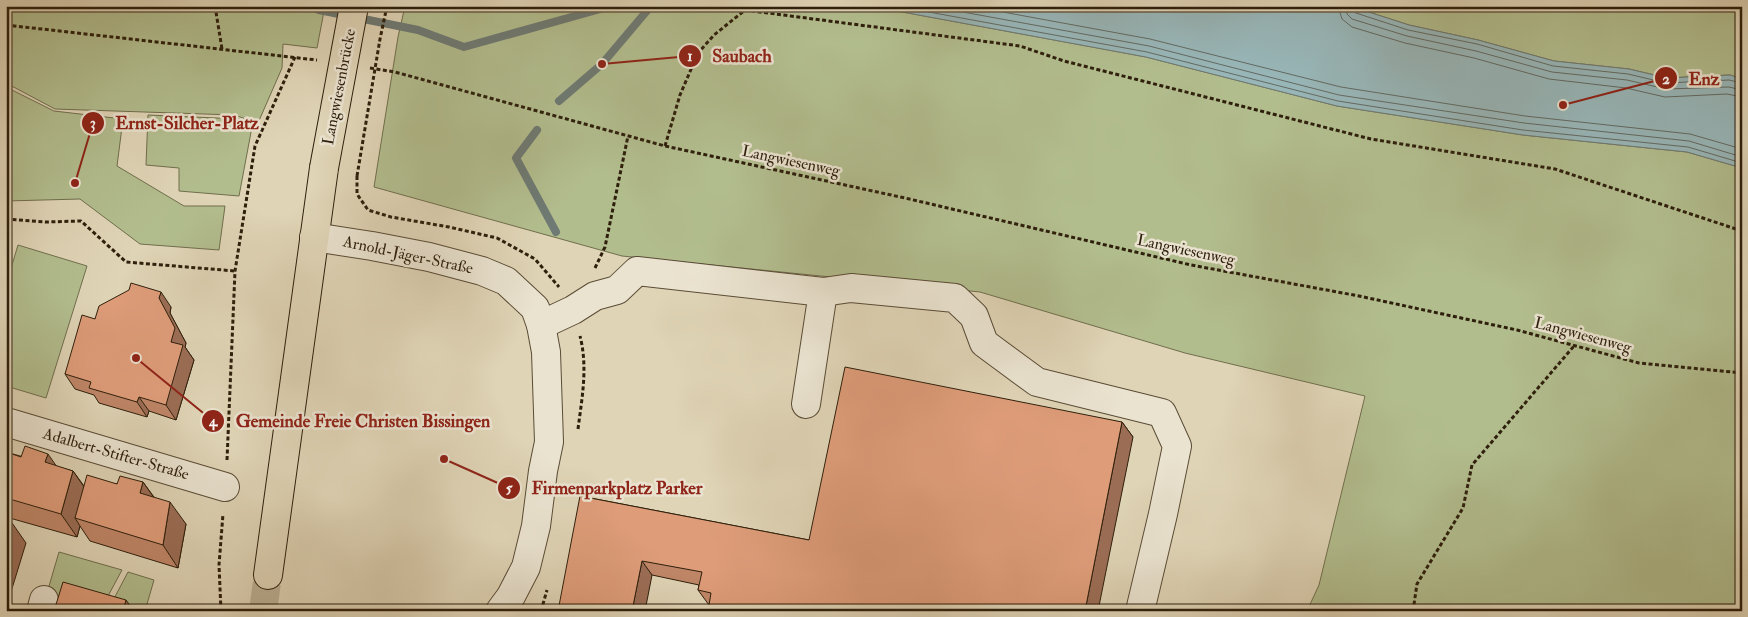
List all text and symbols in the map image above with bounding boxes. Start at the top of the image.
street label: Langwiesenbrücke [318,27,360,147]
callout: Saubach [677,39,782,72]
text: Saubach [712,45,772,68]
text: 1 [687,47,693,66]
callout: Enz [1654,62,1729,95]
text: Enz [1689,68,1720,91]
text: 2 [1662,70,1670,89]
callout: Ernst-Silcher-Platz [80,107,269,140]
text: Ernst-Silcher-Platz [115,112,259,135]
text: 3 [90,114,96,133]
street label: Langwiesenweg [740,141,843,181]
street label: Langwiesenweg [1135,230,1238,270]
street label: Arnold-Jäger-Straße [340,231,475,280]
street label: Langwiesenweg [1532,312,1635,358]
callout: Gemeinde Freie Christen Bissingen [200,404,500,437]
text: Gemeinde Freie Christen Bissingen [236,410,491,433]
text: 4 [208,412,218,431]
street label: Adalbert-Stifter-Straße [40,423,192,485]
callout: Firmenparkplatz Parker [497,472,713,505]
text: Firmenparkplatz Parker [532,477,703,500]
text: 5 [506,479,513,498]

